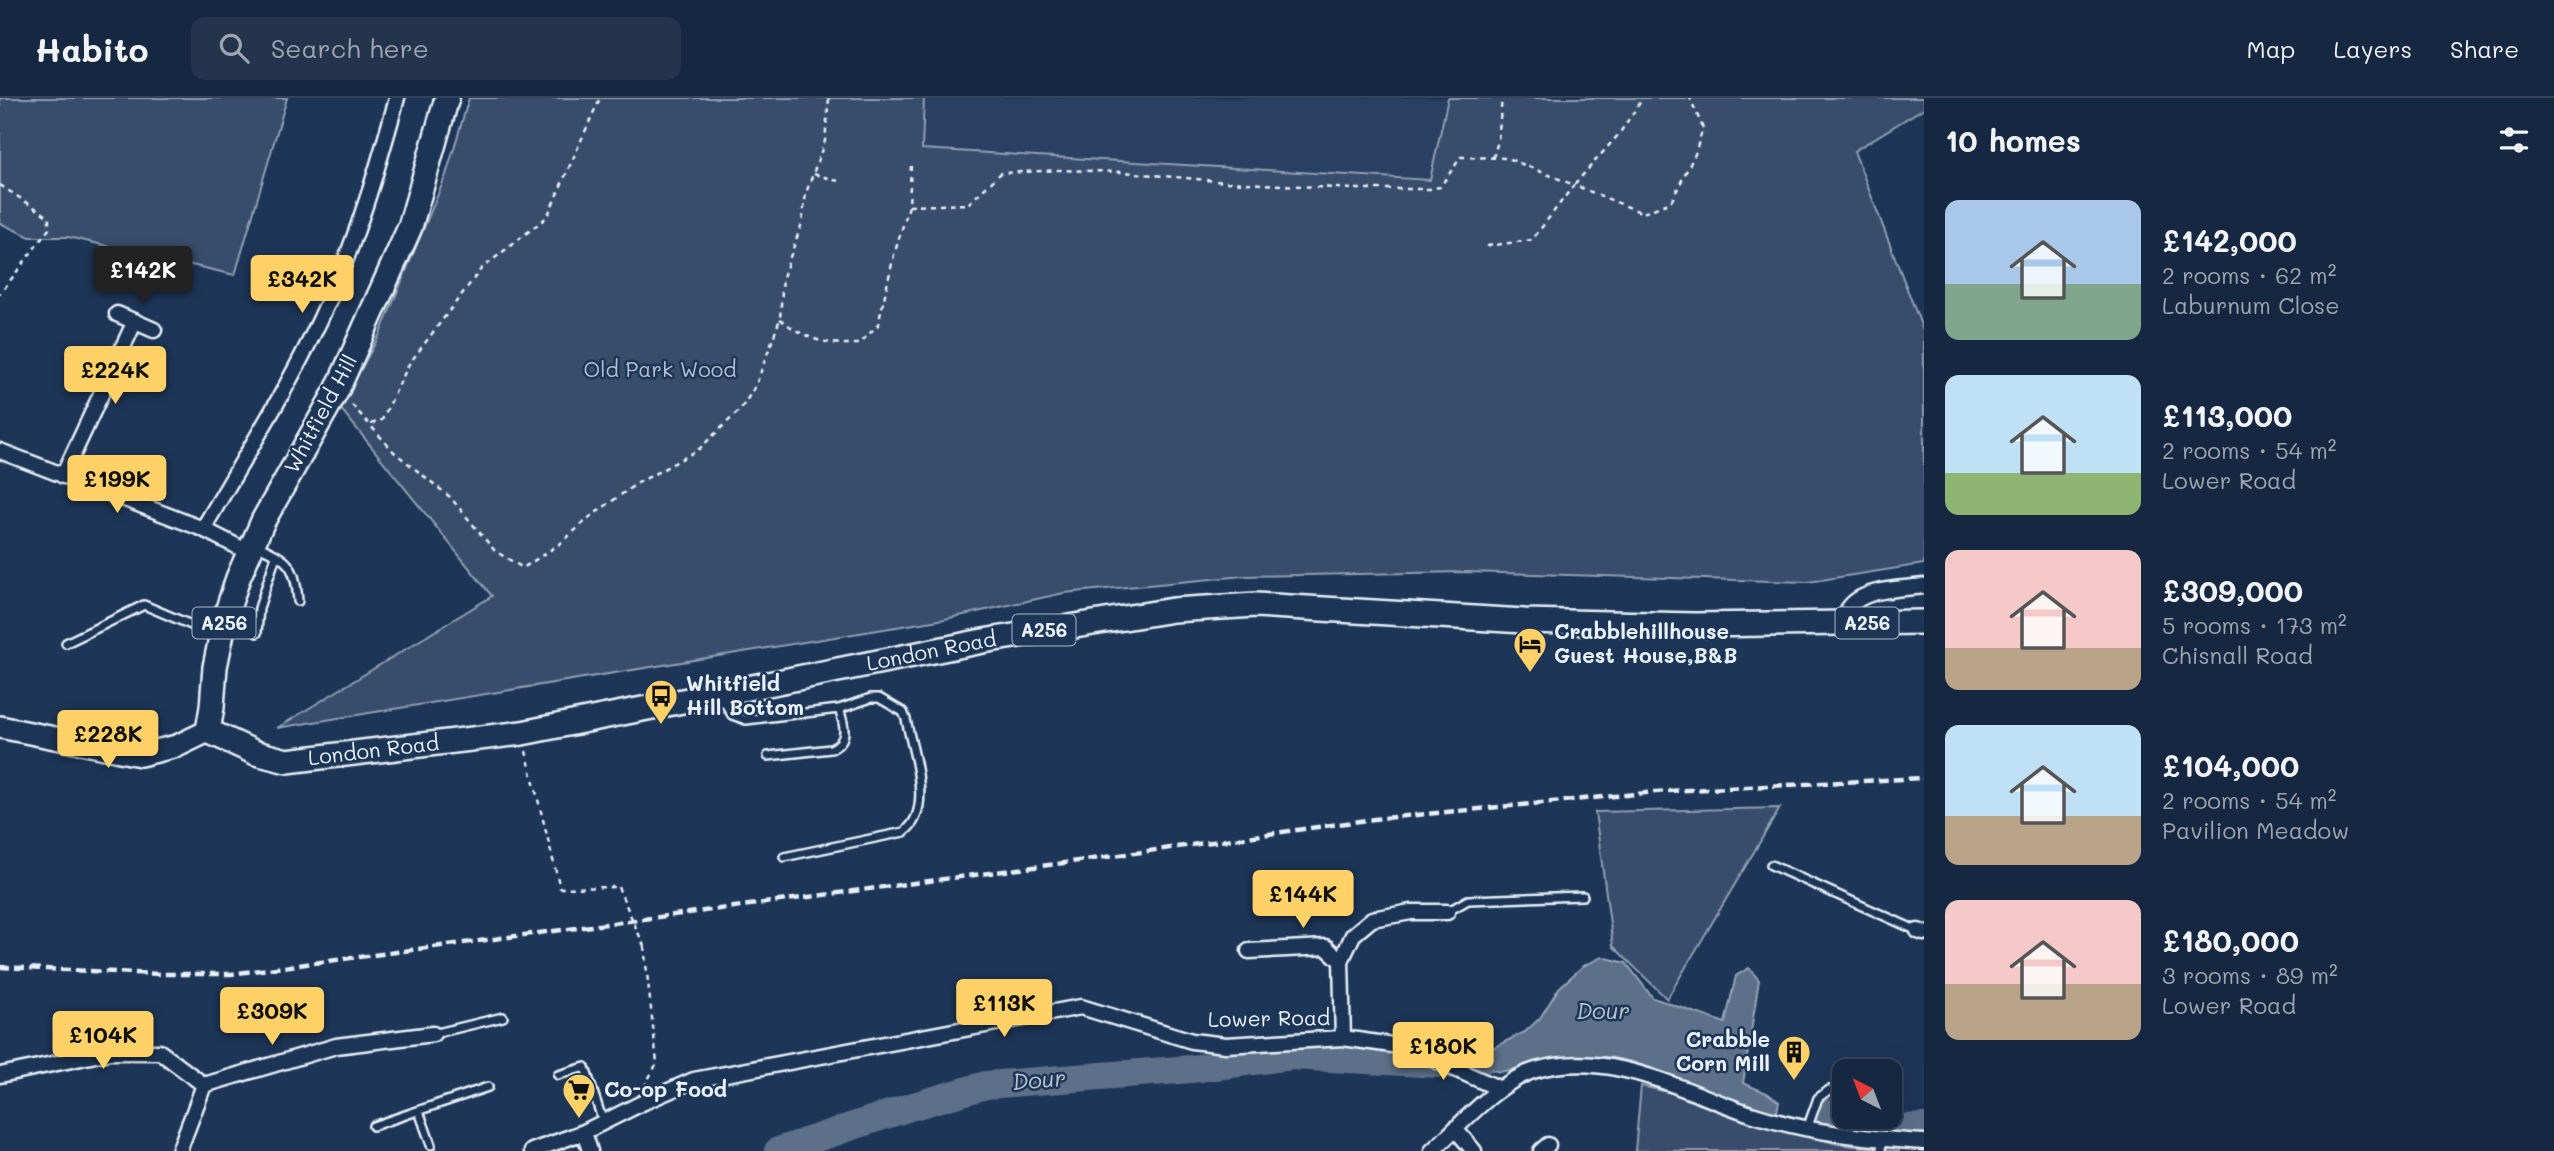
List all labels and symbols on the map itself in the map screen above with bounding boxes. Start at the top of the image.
pin: £142K [94,246,192,306]
pin: £342K [253,256,351,315]
pin: £224K [66,346,164,406]
street label: Whitfield Hill [277,349,362,477]
park label: Old Park Wood [584,355,736,382]
pin: £199K [68,456,166,515]
road number: A256 [192,608,256,638]
road number: A256 [1836,608,1898,638]
road number: A256 [1012,614,1076,646]
place label: Crabblehillhouse Guest House,B&B [1554,617,1737,668]
street label: London Road [864,624,998,676]
hotel icon: Crabblehillhouse Guest House,B&B [1511,625,1549,674]
place label: Whitfield Hill Bottom [686,669,804,720]
bus stop icon: Whitfield Hill Bottom [642,677,680,726]
pin: £228K [59,710,157,770]
street label: London Road [306,728,440,770]
pin: £144K [1254,870,1352,930]
pin: £113K [955,979,1053,1039]
pin: £309K [223,988,321,1047]
water label: Dour [1576,995,1630,1025]
street label: Lower Road [1208,1003,1330,1032]
pin: £104K [54,1012,152,1071]
pin: £180K [1394,1023,1492,1082]
place label: Crabble Corn Mill [1676,1025,1770,1076]
building icon: Crabble Corn Mill [1775,1033,1813,1082]
north arrow [1832,1059,1902,1129]
water label: Dour [1011,1062,1067,1096]
supermarket icon: Co-op Food [560,1071,598,1120]
place label: Co-op Food [604,1075,727,1102]

